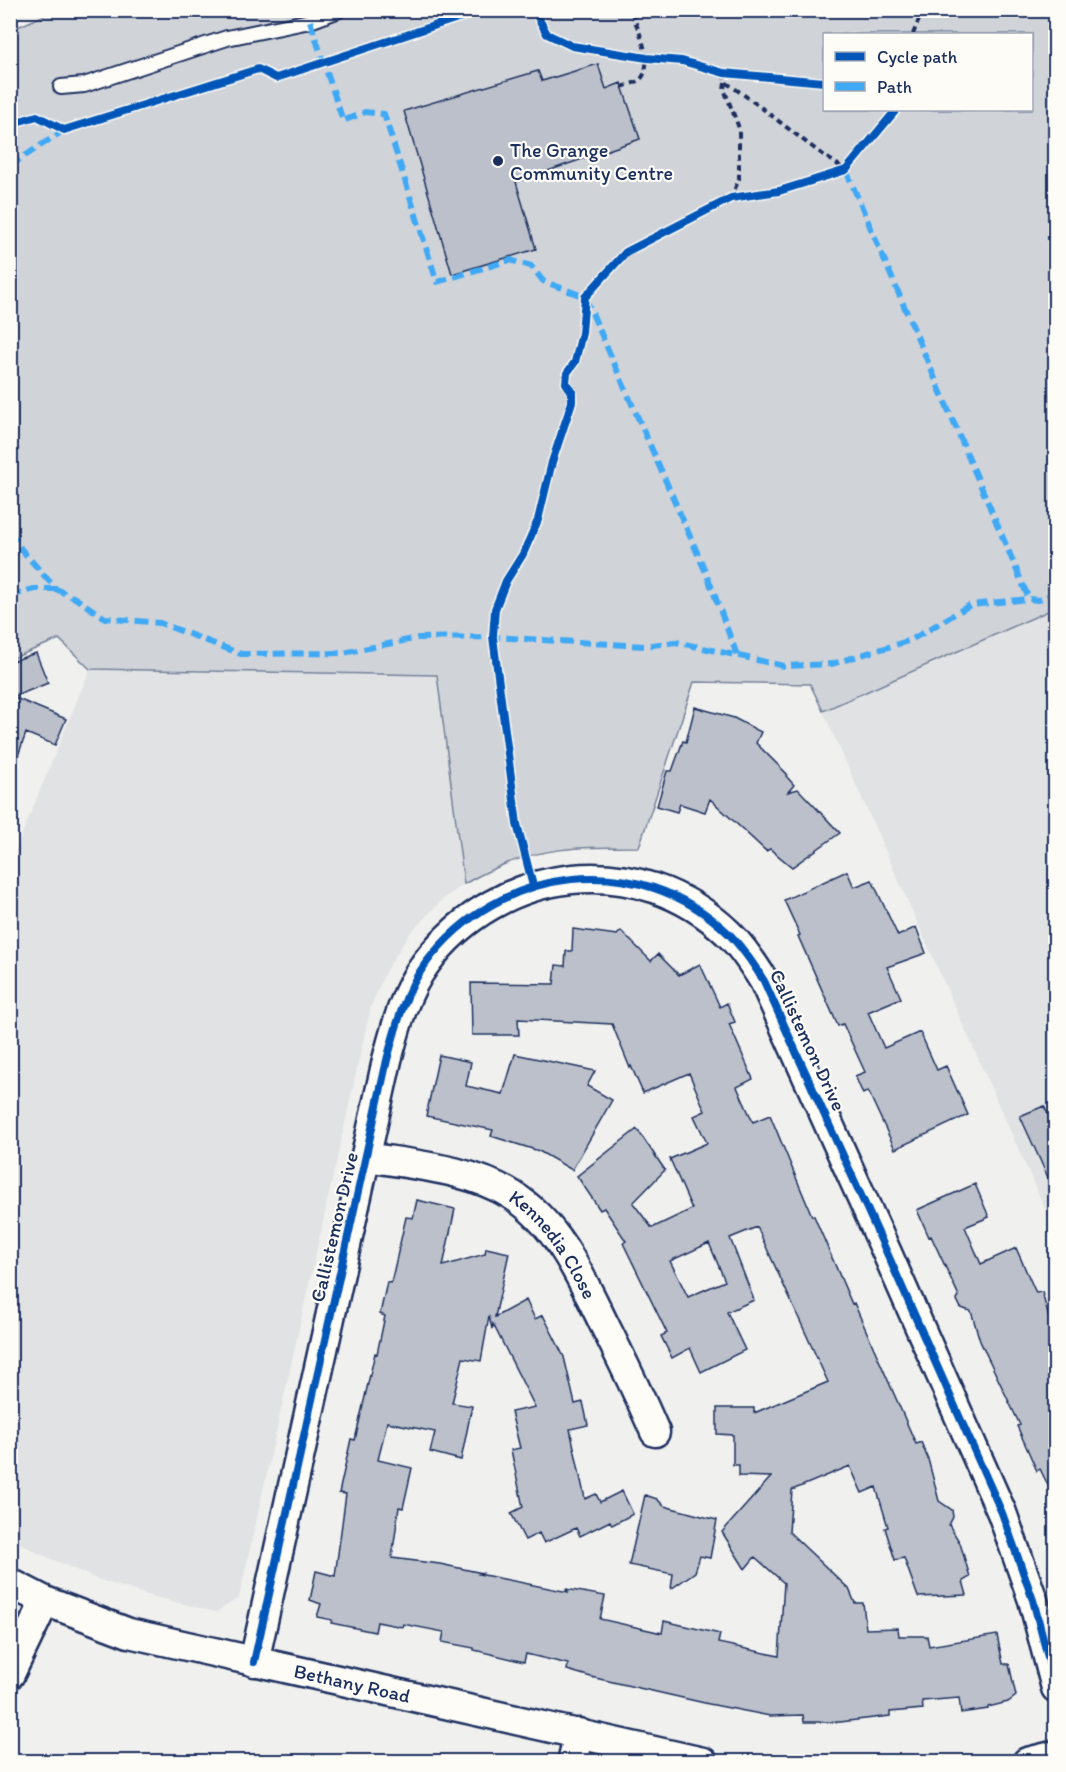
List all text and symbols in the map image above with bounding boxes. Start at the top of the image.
legend [823,33,1033,111]
text: Cycle path [877,46,958,68]
text: Path [877,76,912,98]
place label: The Grange Community Centre [510,138,673,185]
marker: The Grange Community Centre [491,154,505,168]
street label: Callistemon Drive [765,965,851,1115]
street label: Callistemon Drive [305,1150,363,1304]
street label: Kennedia Close [505,1185,602,1303]
street label: Bethany Road [292,1658,413,1708]

